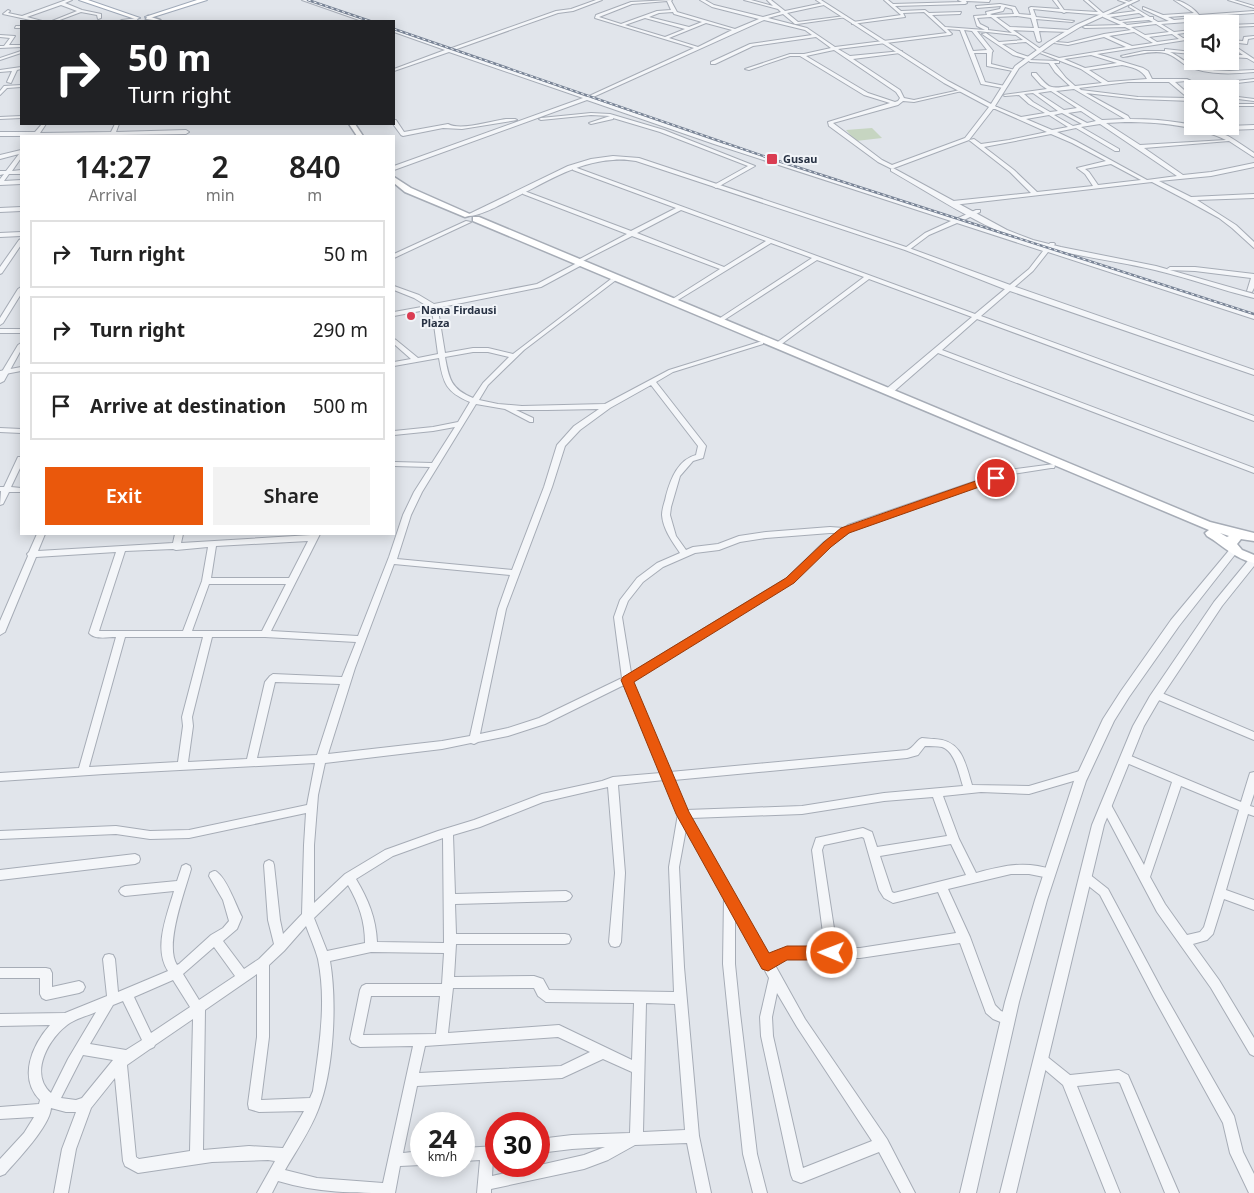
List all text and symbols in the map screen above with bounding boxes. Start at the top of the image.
map controls [1184,15,1239,135]
button: sound [1184,15,1239,70]
text: 50 m [128,34,211,81]
icon: right [45,40,110,105]
text: Turn right [128,79,231,109]
button: search [1184,80,1239,135]
text: 14:27 [74,146,151,187]
text: 2 [212,146,229,187]
text: 840 [289,146,341,187]
place label: Gusau [783,151,817,166]
marker: Gusau [765,152,779,166]
text: Arrival [88,184,137,206]
text: min [206,184,235,206]
text: m [307,184,322,206]
icon: right [47,240,75,268]
text: Turn right [90,241,185,267]
text: 50 m [324,241,368,267]
place label: Nana Firdausi Plaza [421,302,497,330]
marker: Nana Firdausi Plaza [405,310,417,322]
icon: right [47,316,75,344]
text: Turn right [90,317,185,343]
text: 290 m [313,317,368,343]
icon: arrive [47,392,75,420]
text: Arrive at destination [90,393,286,419]
text: 500 m [313,393,368,419]
pin [975,457,1017,499]
icon: arrive [982,464,1010,492]
button: Exit [45,467,203,525]
button: Share [213,467,370,525]
position arrow [805,926,857,978]
speed limit sign: 30 [485,1112,550,1177]
text: 24 [428,1121,457,1155]
text: km/h [428,1148,457,1165]

